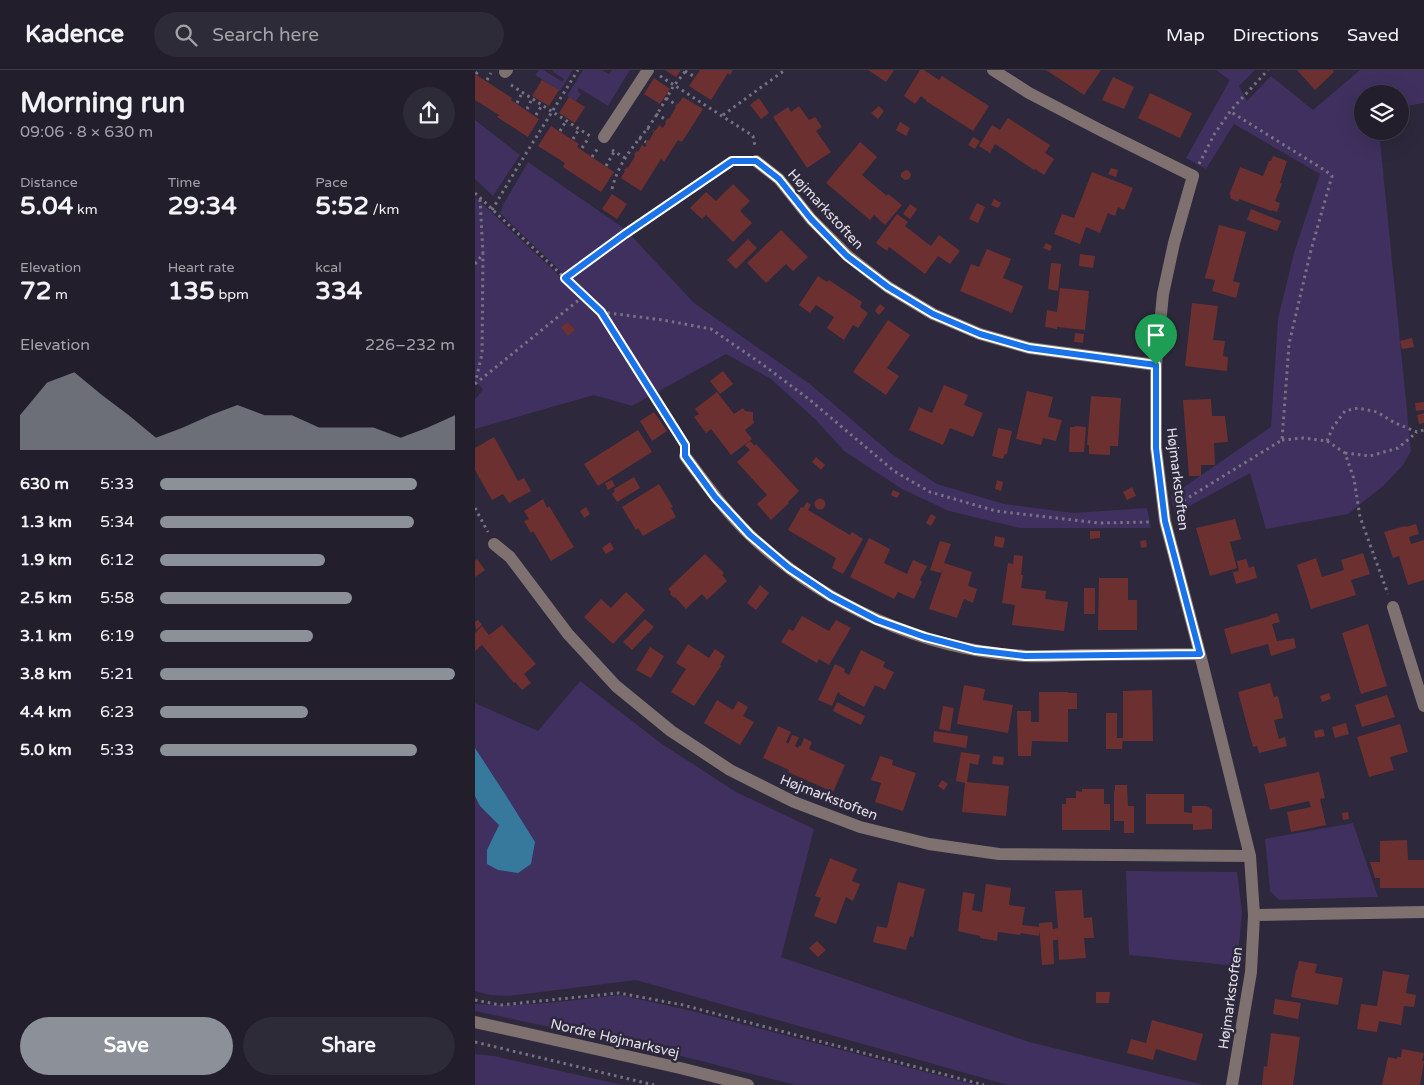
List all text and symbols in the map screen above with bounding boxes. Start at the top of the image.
search box [154,12,504,57]
text: Kadence [25,20,124,49]
icon: search [172,21,200,49]
text: Search here [212,24,319,46]
text: Map [1166,24,1205,46]
text: Directions [1233,24,1319,46]
text: Saved [1347,24,1399,46]
map controls [1354,85,1409,140]
button: layers [1354,85,1409,140]
text: Morning run [20,86,185,120]
button: share [403,87,455,139]
text: 09:06 · 8 × 630 m [20,122,153,142]
street label: Højmarkstoften [784,166,867,253]
text: Distance [20,174,78,191]
text: Time [168,174,200,191]
text: Pace [315,174,348,191]
text: 5.04 [20,191,73,221]
text: 29:34 [168,191,237,221]
text: 5:52 [315,191,369,221]
text: km [73,201,97,218]
text: /km [369,201,399,218]
text: Elevation [20,259,81,276]
text: Heart rate [168,259,234,276]
text: kcal [315,259,342,276]
text: 72 [20,276,51,306]
text: 135 [168,276,215,306]
text: 334 [315,276,362,306]
text: m [51,286,68,303]
text: bpm [215,286,249,303]
pin [1135,314,1177,365]
icon: arrive [1142,321,1170,349]
text: Elevation [20,335,90,355]
text: 226–232 m [365,335,455,355]
street label: Højmarkstoften [1163,427,1192,531]
text: 630 m [20,474,69,494]
text: 5:33 [100,474,134,494]
text: 1.3 km [20,512,72,532]
text: 5:34 [100,512,134,532]
text: 1.9 km [20,550,72,570]
text: 6:12 [100,550,134,570]
text: 2.5 km [20,588,72,608]
text: 5:58 [100,588,134,608]
text: 3.1 km [20,626,72,646]
text: 6:19 [100,626,134,646]
text: 3.8 km [20,664,72,684]
text: 5:21 [100,664,134,684]
text: 4.4 km [20,702,72,722]
text: 6:23 [100,702,134,722]
text: 5.0 km [20,740,72,760]
text: 5:33 [100,740,134,760]
street label: Højmarkstoften [778,771,880,824]
street label: Højmarkstoften [1215,946,1246,1050]
street label: Nordre Højmarksvej [549,1015,681,1062]
button: Save [20,1017,233,1075]
button: Share [243,1017,455,1075]

